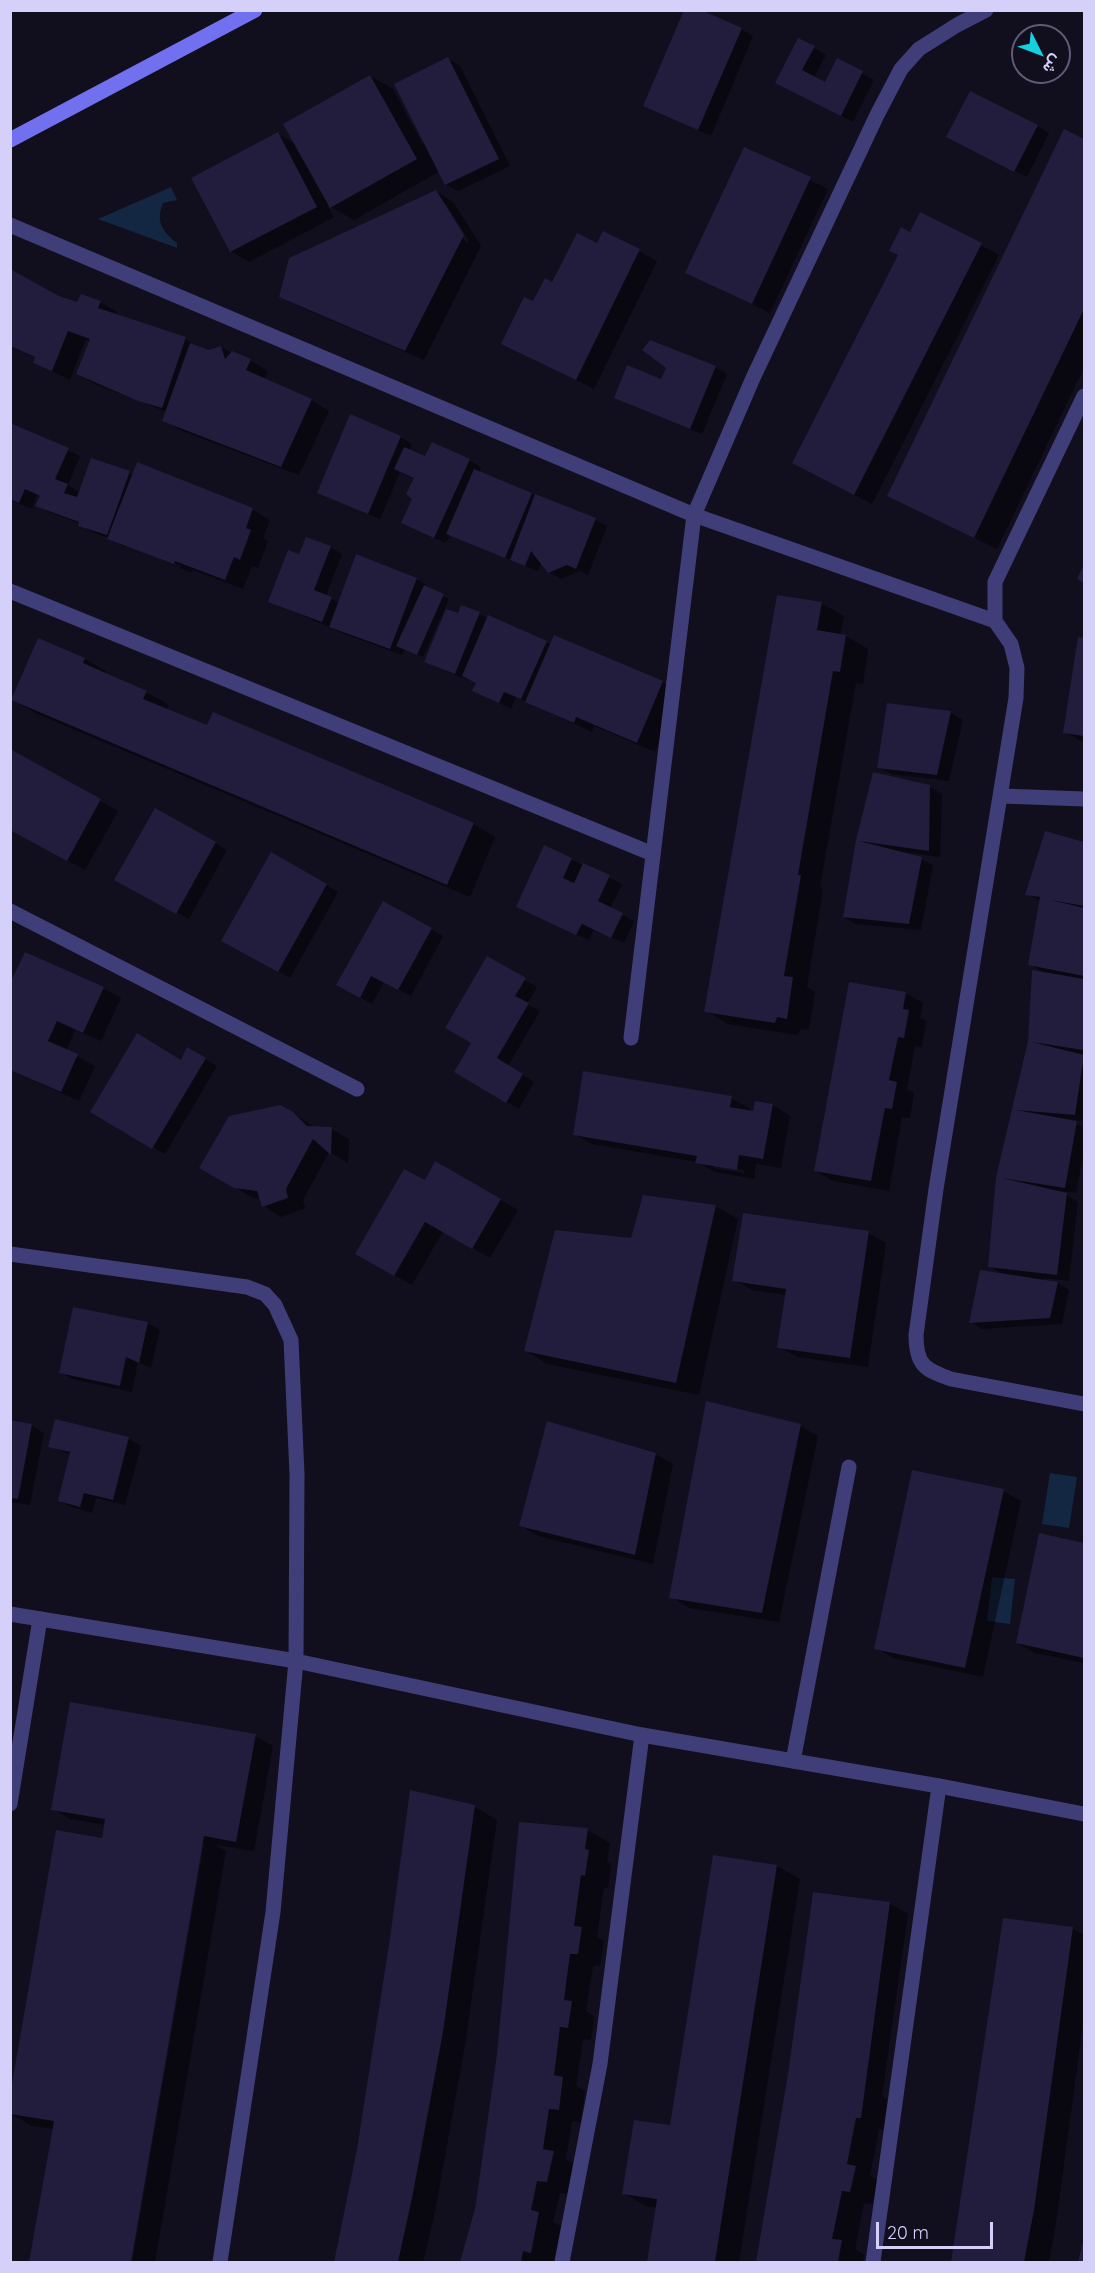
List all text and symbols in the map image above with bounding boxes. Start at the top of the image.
north arrow [1011,24,1071,84]
text: ش [1039,51,1067,79]
scale bar [879,2210,996,2248]
text: 20 m [887,2221,929,2244]

